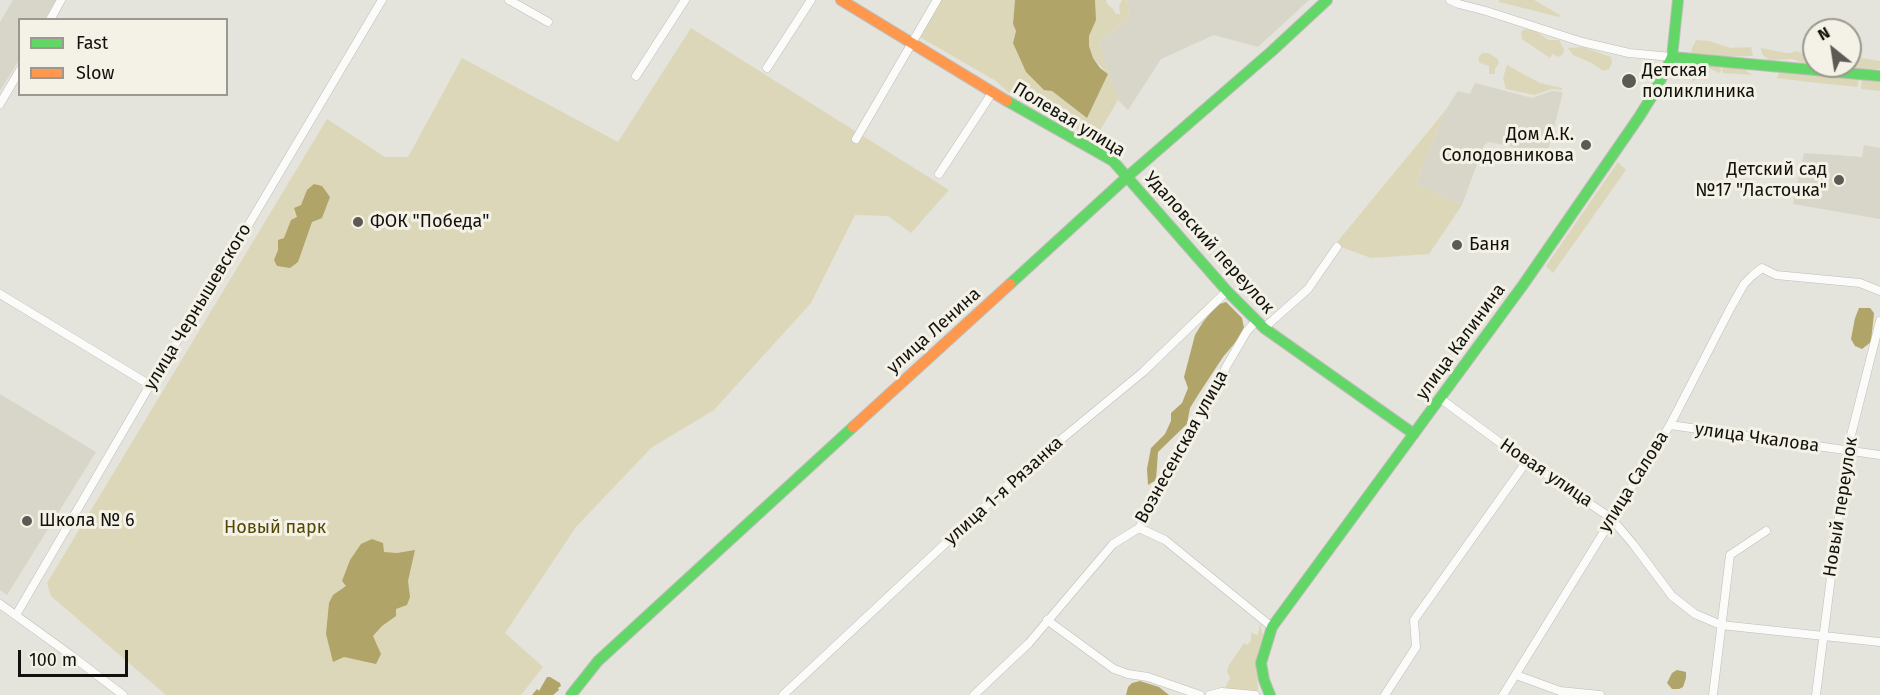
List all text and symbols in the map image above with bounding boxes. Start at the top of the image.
legend [18,18,228,96]
north arrow [1802,18,1862,78]
text: N [1814,23,1833,45]
text: Fast [76,32,108,54]
place label: Детская поликлиника [1642,60,1755,103]
text: Slow [76,62,114,84]
marker: Детская поликлиника [1620,72,1638,90]
street label: Полевая улица [1009,78,1129,162]
place label: Дом А.К. Солодовникова [1442,124,1574,166]
marker: Дом А.К. Солодовникова [1579,138,1593,152]
place label: Детский сад №17 "Ласточка" [1695,159,1827,201]
street label: Удаловский переулок [1140,168,1278,318]
marker: Детский сад №17 "Ласточка" [1832,173,1846,187]
place label: ФОК "Победа" [370,211,489,233]
marker: ФОК "Победа" [351,215,365,229]
street label: улица Чернышевского [140,220,256,394]
place label: Баня [1469,234,1510,256]
marker: Баня [1450,238,1464,252]
street label: улица Калинина [1412,280,1510,404]
street label: улица Ленина [883,283,985,379]
street label: Вознесенская улица [1131,367,1233,527]
street label: улица Чкалова [1693,419,1821,457]
street label: улица Салова [1594,427,1674,537]
street label: улица 1-я Рязанка [940,432,1068,550]
street label: Новая улица [1495,434,1597,512]
street label: Новый переулок [1819,435,1863,579]
place label: Школа № 6 [39,510,135,532]
marker: Школа № 6 [20,514,34,528]
park label: Новый парк [224,517,326,539]
scale bar [21,638,130,676]
text: 100 m [29,649,77,671]

